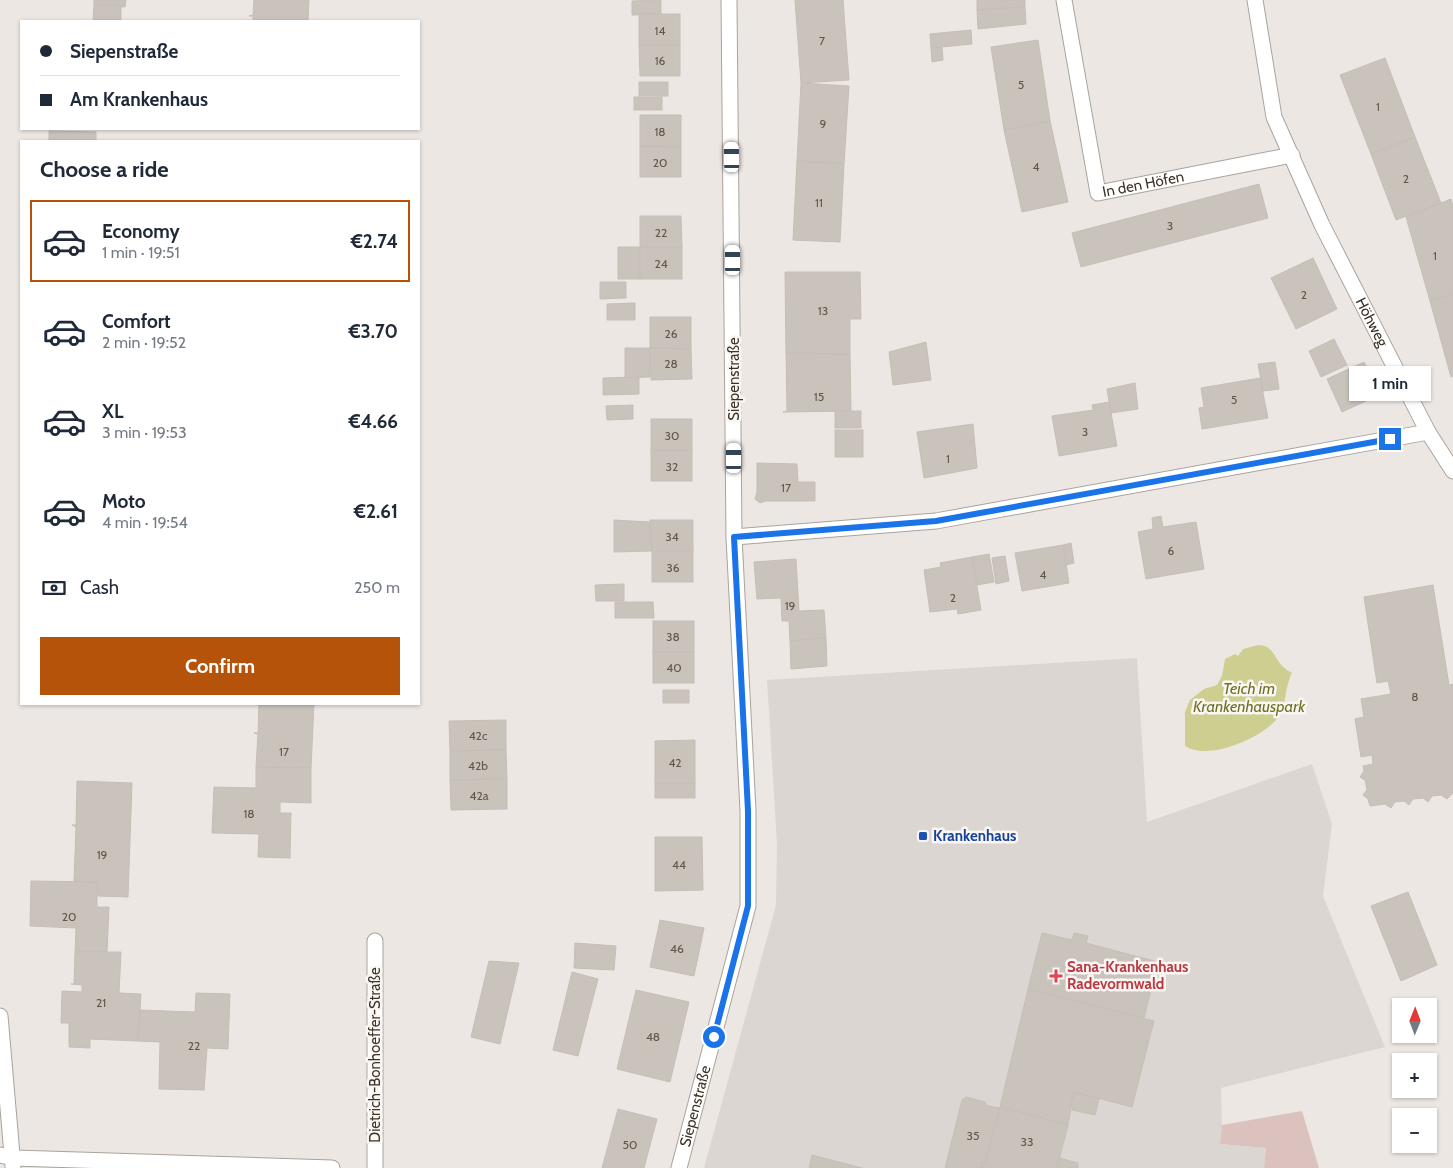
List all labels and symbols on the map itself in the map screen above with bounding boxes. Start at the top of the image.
house number: 14 [655,23,665,38]
house number: 7 [819,33,825,48]
house number: 16 [655,53,666,68]
house number: 5 [1018,77,1024,92]
house number: 1 [1376,99,1380,114]
house number: 9 [820,116,827,131]
house number: 18 [654,124,666,139]
car [724,142,739,172]
house number: 20 [653,155,667,170]
house number: 4 [1033,159,1040,174]
street label: In den Höfen [1101,167,1185,201]
house number: 2 [1403,171,1409,186]
house number: 11 [815,195,823,210]
house number: 3 [1167,218,1173,233]
house number: 22 [655,225,667,240]
car [725,245,740,275]
house number: 1 [1433,248,1437,263]
house number: 24 [654,256,668,271]
house number: 2 [1301,287,1307,302]
street label: Höhweg [1352,295,1392,350]
house number: 13 [818,303,828,318]
house number: 26 [664,326,678,341]
street label: Siepenstraße [725,337,743,421]
house number: 28 [664,356,678,371]
callout: 1 min [1349,366,1431,402]
house number: 15 [814,389,824,404]
house number: 5 [1231,392,1237,407]
house number: 3 [1082,424,1088,439]
house number: 30 [665,428,679,443]
route end [1379,428,1401,450]
car [726,443,741,473]
house number: 1 [946,451,950,466]
house number: 32 [666,459,678,474]
house number: 17 [781,480,791,495]
house number: 34 [665,529,679,544]
house number: 6 [1168,543,1175,558]
house number: 36 [666,560,680,575]
house number: 4 [1040,567,1047,582]
house number: 2 [950,590,956,605]
house number: 19 [785,598,796,613]
house number: 38 [666,629,680,644]
house number: 40 [666,660,682,675]
water label: Teich im Krankenhauspark [1193,679,1306,716]
house number: 8 [1411,689,1419,704]
house number: 42c [469,728,488,743]
house number: 17 [279,744,289,759]
house number: 42 [668,755,682,770]
house number: 42b [468,758,488,773]
house number: 42a [470,788,489,803]
house number: 18 [243,806,255,821]
place label: Krankenhaus [933,827,1016,845]
marker: Krankenhaus [917,830,929,842]
house number: 19 [97,847,108,862]
house number: 44 [672,857,686,872]
house number: 20 [62,909,76,924]
house number: 46 [670,941,684,956]
place label: Sana-Krankenhaus Radevormwald [1067,958,1188,993]
street label: Dietrich-Bonhoeffer-Straße [366,967,384,1143]
marker: Sana-Krankenhaus Radevormwald [1049,969,1063,983]
house number: 21 [96,995,106,1010]
north arrow [1392,998,1438,1042]
route start [703,1026,725,1048]
house number: 48 [646,1029,660,1044]
house number: 22 [188,1038,200,1053]
street label: Siepenstraße [676,1063,715,1149]
house number: 35 [967,1128,979,1143]
house number: 33 [1021,1134,1033,1149]
house number: 50 [623,1137,637,1152]

